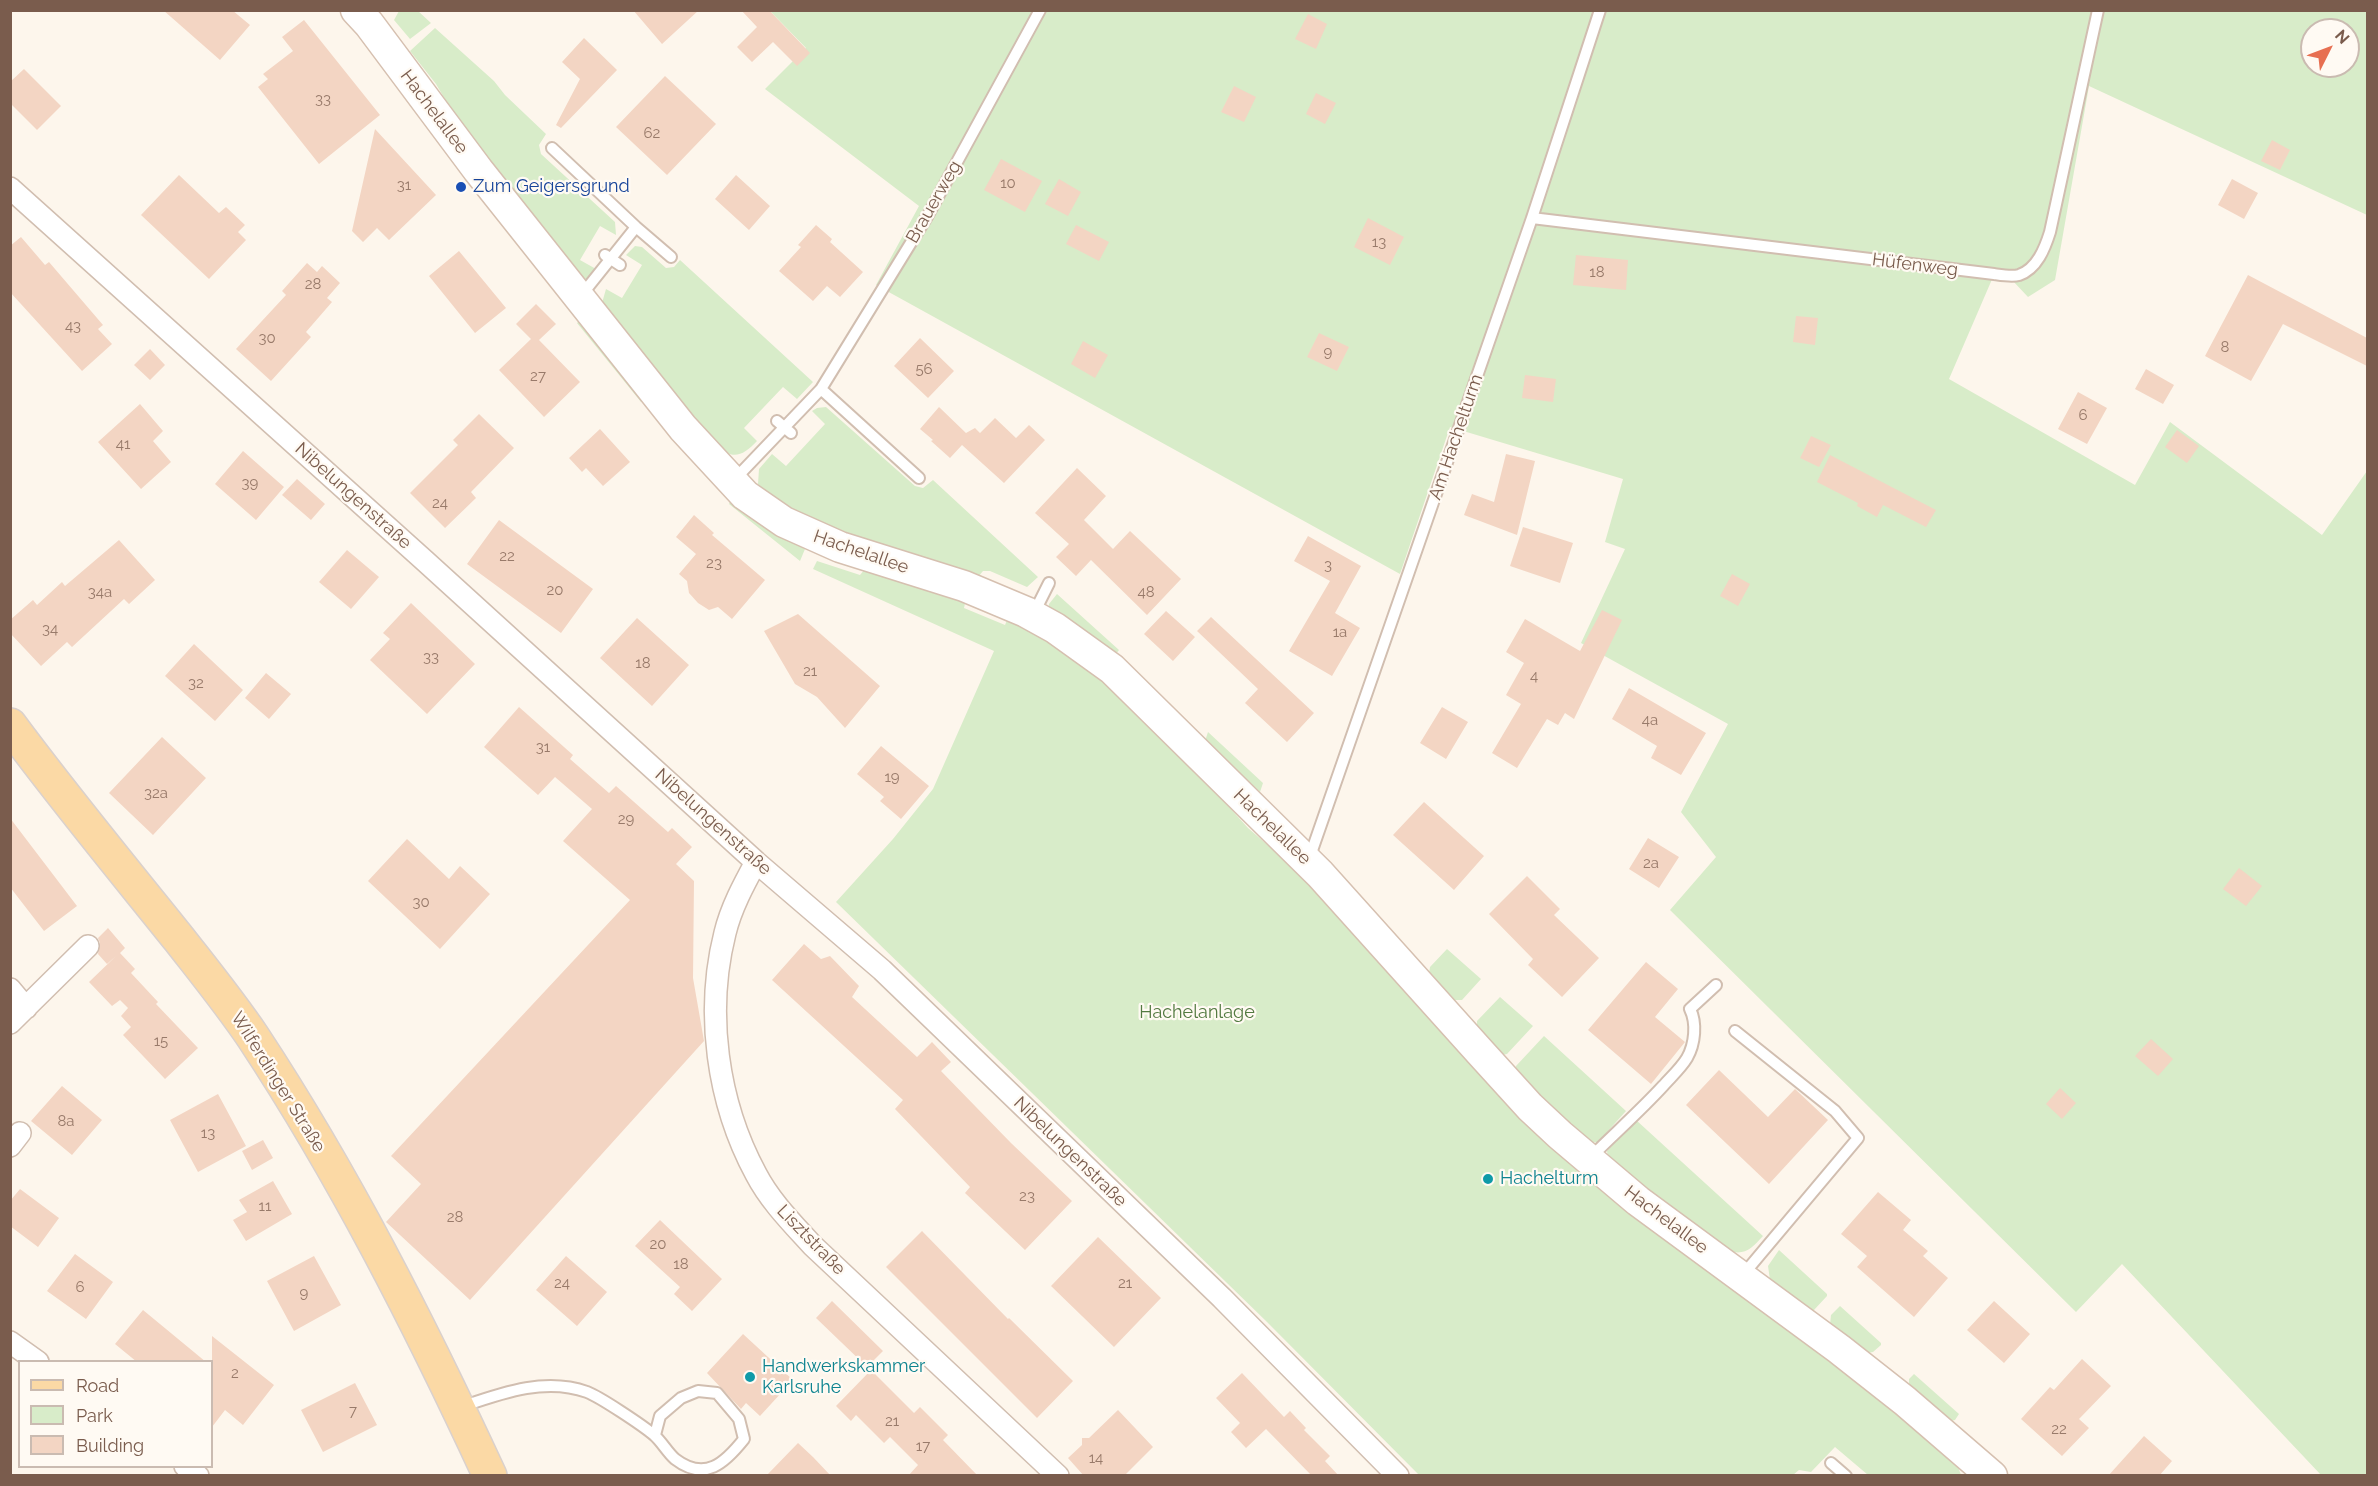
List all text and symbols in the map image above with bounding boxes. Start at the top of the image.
north arrow [2300,18,2360,78]
text: N [2331,26,2353,48]
street label: Hachelallee [395,66,473,158]
house number: 33 [315,90,331,108]
house number: 62 [644,124,660,142]
street label: Brauerweg [902,157,966,247]
house number: 10 [1000,174,1016,192]
house number: 31 [397,176,411,194]
place label: Zum Geigersgrund [473,176,630,198]
marker: Zum Geigersgrund [454,180,468,194]
house number: 13 [1372,233,1386,251]
street label: Hüfenweg [1871,249,1959,281]
house number: 18 [1589,263,1605,281]
house number: 28 [305,275,321,293]
house number: 43 [65,317,81,335]
house number: 30 [258,329,276,347]
house number: 8 [2221,338,2229,356]
house number: 9 [1324,343,1332,361]
house number: 56 [915,360,933,378]
house number: 27 [530,367,546,385]
street label: Am Hachelturm [1424,371,1488,503]
house number: 6 [2078,406,2088,424]
house number: 41 [116,435,130,453]
street label: Nibelungenstraße [290,438,416,554]
house number: 39 [242,474,258,492]
house number: 24 [432,494,448,512]
street label: Hachelallee [810,526,912,578]
house number: 22 [499,547,515,565]
house number: 23 [706,554,722,572]
house number: 3 [1324,556,1332,574]
house number: 20 [547,581,563,599]
house number: 34a [88,583,112,601]
house number: 48 [1137,583,1155,601]
house number: 34 [42,620,58,638]
house number: 1a [1333,623,1347,641]
house number: 33 [423,648,439,666]
house number: 18 [635,654,651,672]
house number: 21 [803,662,817,680]
house number: 4 [1530,667,1538,685]
house number: 32 [188,674,204,692]
house number: 4a [1642,711,1658,729]
house number: 31 [536,738,550,756]
street label: Nibelungenstraße [650,764,776,880]
house number: 19 [884,768,900,786]
house number: 32a [144,784,168,802]
street label: Hachelallee [1229,785,1315,869]
house number: 29 [618,810,634,828]
house number: 2a [1643,854,1659,872]
house number: 30 [412,893,430,911]
park label: Hachelanlage [1139,1002,1255,1024]
street label: Wilferdinger Straße [226,1008,330,1156]
house number: 15 [154,1032,168,1050]
street label: Nibelungenstraße [1009,1092,1131,1212]
house number: 8a [57,1112,75,1130]
house number: 13 [201,1124,215,1142]
place label: Hachelturm [1500,1168,1598,1190]
marker: Hachelturm [1481,1172,1495,1186]
street label: Hachelallee [1620,1181,1712,1259]
house number: 23 [1019,1187,1035,1205]
house number: 11 [259,1197,271,1215]
street label: Lisztstraße [772,1200,850,1280]
house number: 28 [447,1208,463,1226]
house number: 20 [650,1235,666,1253]
house number: 18 [673,1255,689,1273]
house number: 24 [554,1274,570,1292]
house number: 21 [1118,1274,1132,1292]
house number: 6 [75,1278,85,1296]
house number: 9 [300,1284,308,1302]
place label: Handwerkskammer Karlsruhe [762,1356,925,1398]
legend [18,1360,213,1468]
house number: 2 [231,1364,239,1382]
marker: Handwerkskammer Karlsruhe [743,1370,757,1384]
text: Road [76,1375,119,1396]
house number: 7 [349,1402,357,1420]
text: Park [76,1405,113,1426]
house number: 21 [885,1412,899,1430]
house number: 22 [2051,1420,2067,1438]
text: Building [76,1435,144,1456]
house number: 17 [916,1437,930,1455]
house number: 14 [1089,1449,1103,1467]

